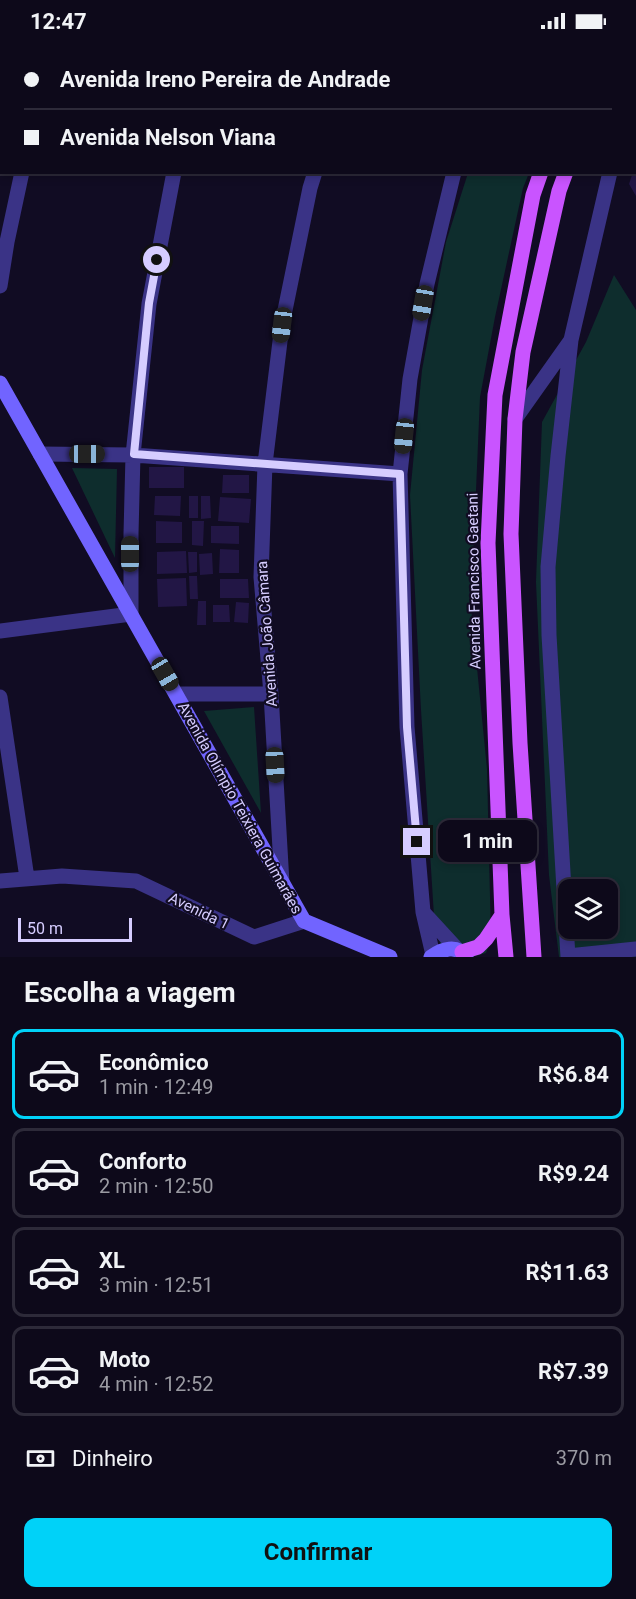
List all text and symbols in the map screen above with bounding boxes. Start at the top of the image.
text: 12:47 [30,9,87,34]
text: Avenida Ireno Pereira de Andrade [60,67,390,92]
text: Avenida Nelson Viana [60,125,276,150]
route start [143,246,170,273]
car [411,284,435,322]
car [271,306,293,344]
car [393,417,415,455]
car [69,445,105,463]
street label: Avenida Francisco Gaetani [463,492,485,670]
car [121,536,139,572]
street label: Avenida João Câmara [253,560,281,708]
car [148,654,182,694]
street label: Avenida Olímpio Teixiera Guimarães [174,699,306,917]
car [265,747,285,783]
callout: 1 min [438,821,537,863]
route end [403,828,430,855]
text: 1 min [462,829,513,853]
map controls [558,879,618,939]
button: layers [558,879,618,939]
street label: Avenida 1 [166,889,232,933]
scale bar [18,915,132,942]
text: 50 m [27,919,63,938]
text: Escolha a viagem [24,977,236,1009]
icon: car [27,1047,81,1101]
text: Econômico [99,1050,209,1075]
text: R$6.84 [538,1062,609,1087]
text: 1 min · 12:49 [99,1075,214,1099]
icon: car [27,1146,81,1200]
text: Conforto [99,1149,187,1174]
text: R$9.24 [538,1161,609,1186]
text: 2 min · 12:50 [99,1174,214,1198]
icon: car [27,1245,81,1299]
text: XL [99,1248,125,1273]
text: R$11.63 [525,1260,609,1285]
text: 3 min · 12:51 [99,1273,214,1297]
icon: car [27,1344,81,1398]
text: Moto [99,1347,150,1372]
text: R$7.39 [538,1359,609,1384]
text: 4 min · 12:52 [99,1372,214,1396]
icon: cash [24,1442,57,1475]
text: Dinheiro [72,1446,153,1471]
text: 370 m [556,1446,612,1470]
button: Confirmar [24,1518,612,1587]

